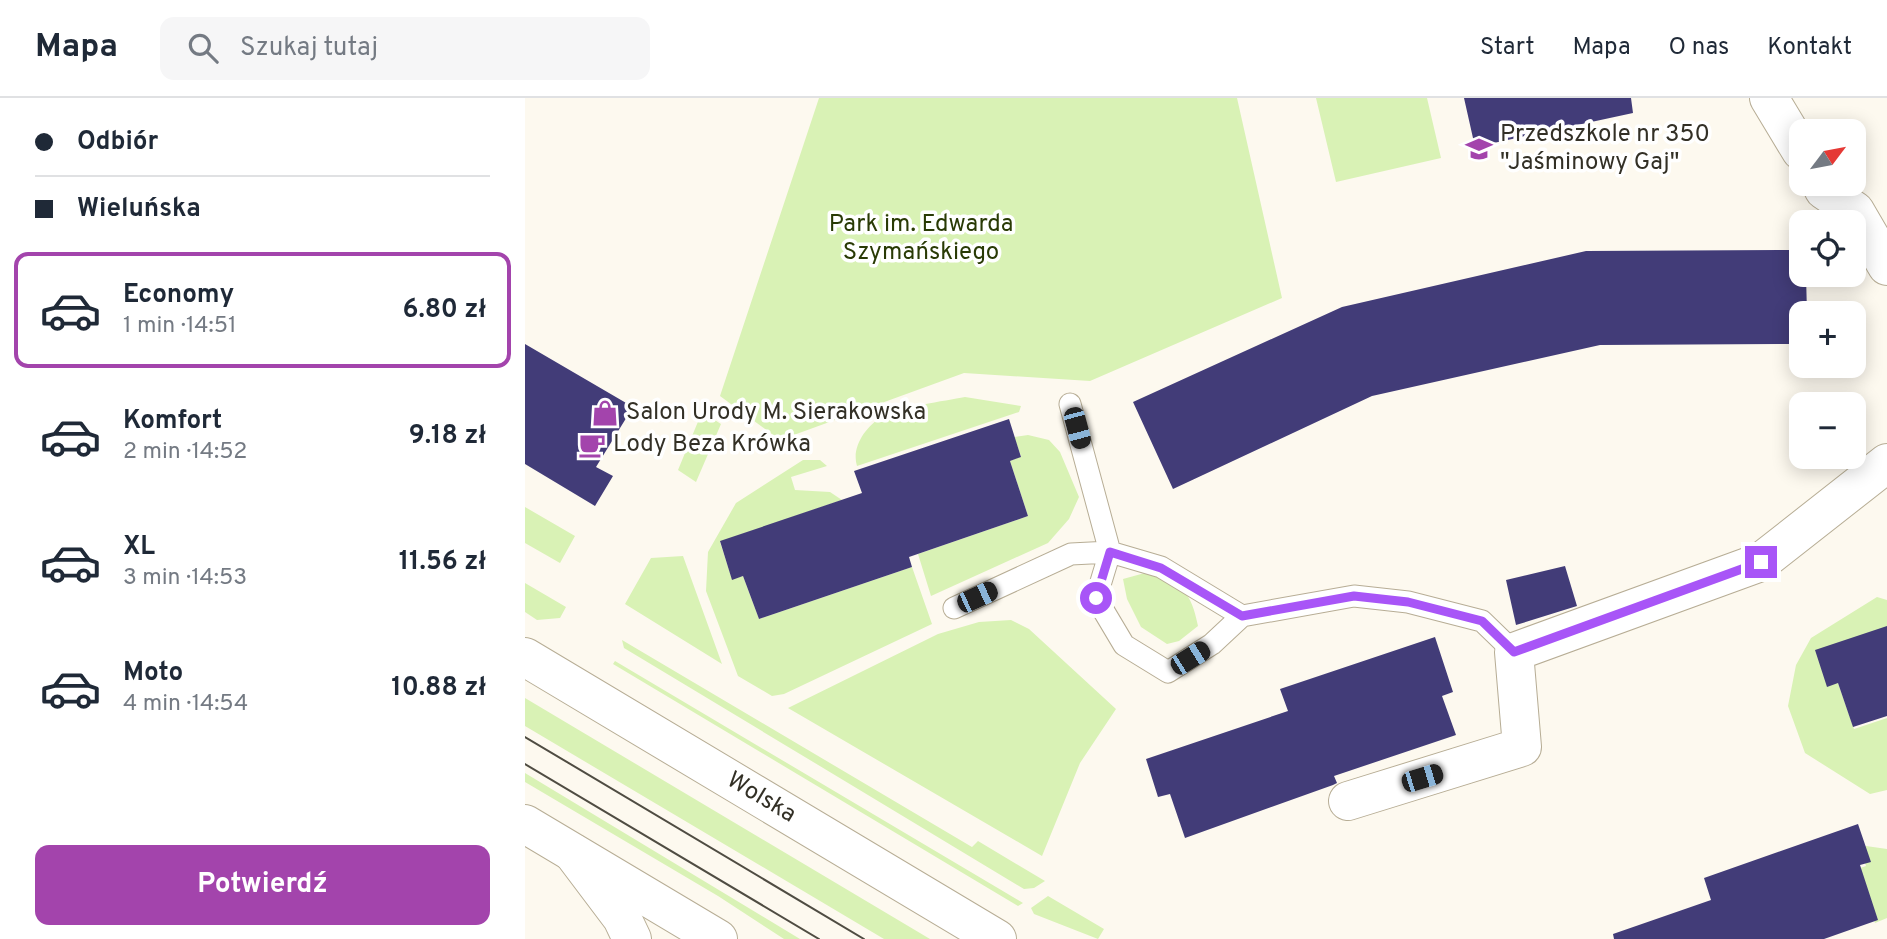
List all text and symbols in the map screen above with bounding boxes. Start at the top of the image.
search box [160,17,650,80]
text: Mapa [35,27,118,69]
icon: search [184,29,222,67]
text: Szukaj tutaj [240,32,378,65]
text: Start [1480,33,1535,63]
text: Mapa [1573,33,1631,63]
text: O nas [1669,33,1729,63]
text: Kontakt [1767,33,1852,63]
north arrow [1789,119,1865,196]
map controls [1789,119,1866,469]
place label: Przedszkole nr 350 "Jaśminowy Gaj" [1500,120,1710,178]
text: Odbiór [77,126,158,159]
school or university icon: Przedszkole nr 350 "Jaśminowy Gaj" [1464,134,1494,164]
text: Wieluńska [77,193,201,226]
park label: Park im. Edwarda Szymańskiego [829,210,1013,268]
button: locate [1789,210,1866,287]
icon: car [39,279,102,342]
text: Economy [123,279,234,312]
text: 6.80 zł [402,294,486,327]
button: + [1789,301,1866,378]
text: 1 min · 14:51 [123,312,237,341]
button: − [1789,392,1866,469]
shop icon: Salon Urody M. Sierakowska [590,398,620,428]
place label: Salon Urody M. Sierakowska [626,398,926,428]
icon: car [39,405,102,468]
text: Komfort [123,405,222,438]
car [1062,405,1093,451]
text: 9.18 zł [409,420,486,453]
cafe icon: Lody Beza Krówka [577,430,607,460]
place label: Lody Beza Krówka [613,430,811,460]
text: 2 min · 14:52 [123,438,247,467]
icon: car [39,531,102,594]
text: XL [123,531,155,564]
text: 11.56 zł [399,546,486,579]
route end [1745,546,1777,578]
text: 3 min · 14:53 [123,564,247,593]
car [954,579,1001,615]
route start [1080,582,1112,614]
car [1167,638,1214,678]
icon: car [39,657,102,720]
text: Moto [123,657,183,690]
text: 10.88 zł [391,672,486,705]
text: 4 min · 14:54 [123,690,248,719]
car [1399,762,1446,794]
street label: Wolska [721,766,801,830]
button: Potwierdź [35,845,490,925]

